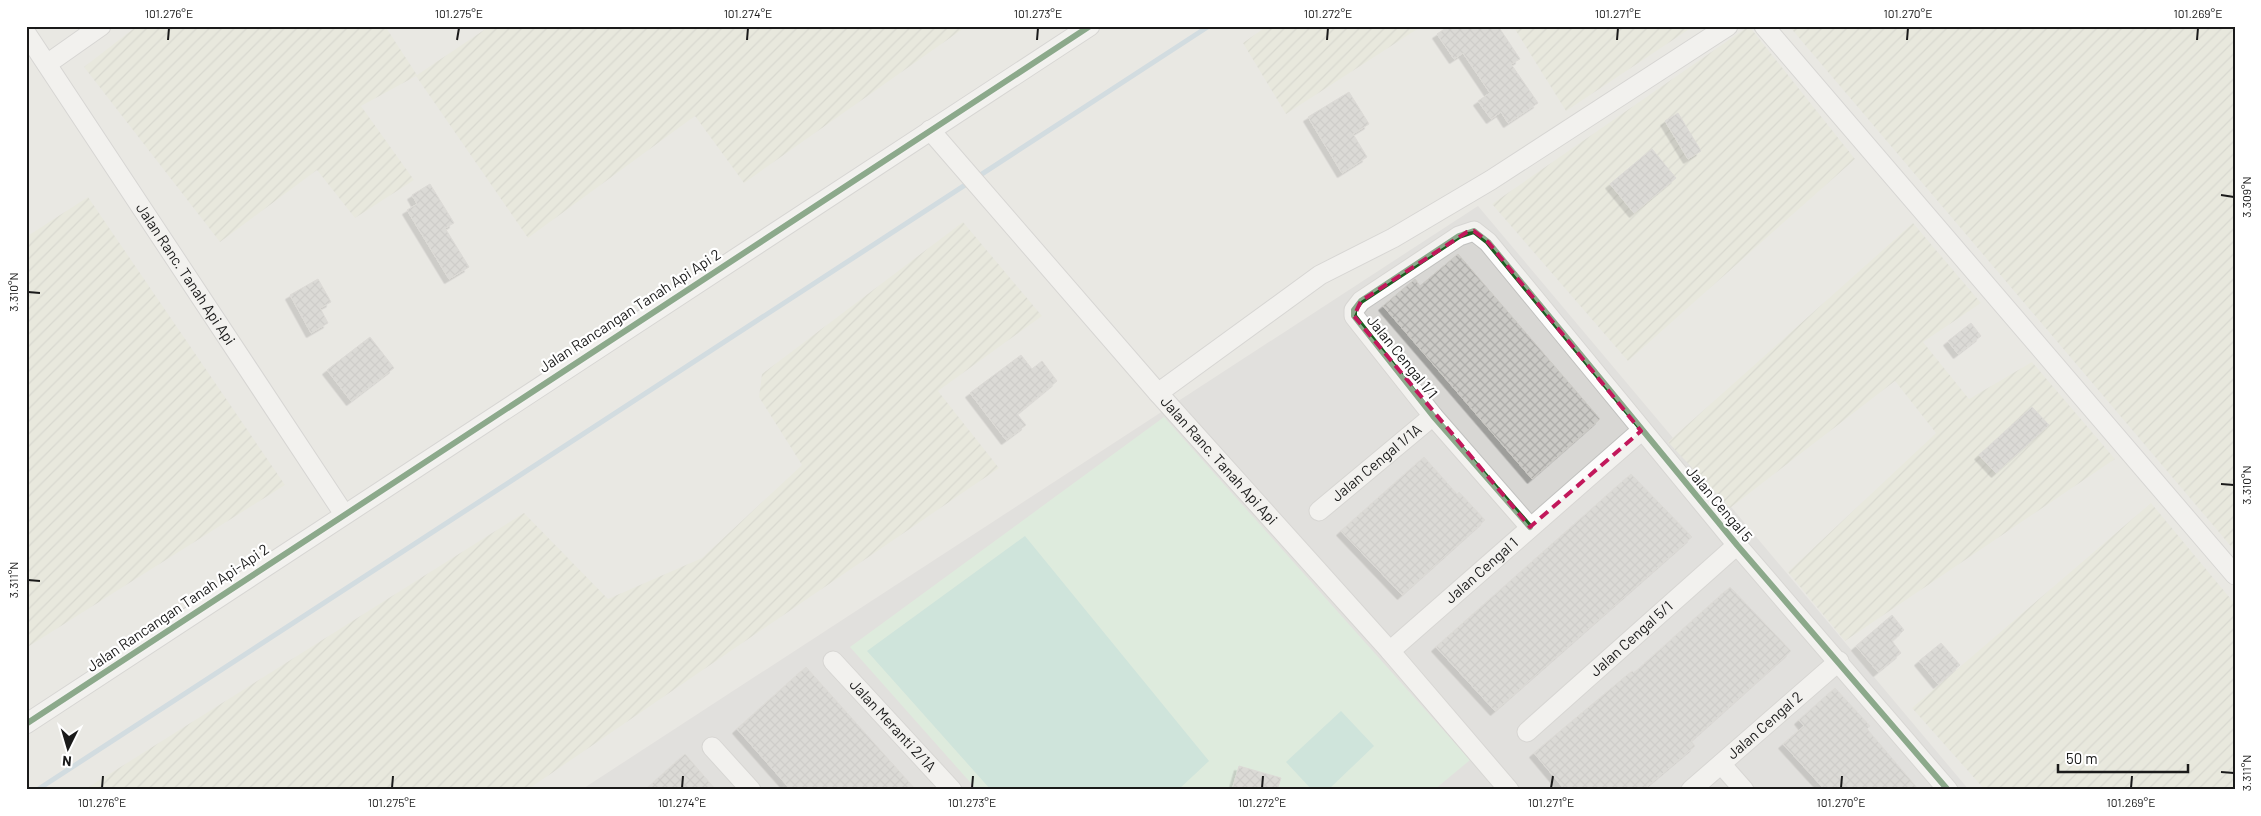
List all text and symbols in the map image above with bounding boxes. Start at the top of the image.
text: 101.276°E [145,6,193,20]
text: 101.275°E [435,6,483,20]
text: 101.274°E [724,6,772,20]
text: 101.273°E [1014,6,1062,20]
text: 101.272°E [1304,6,1352,20]
text: 101.271°E [1595,6,1641,20]
text: 101.270°E [1884,6,1932,20]
text: 101.269°E [2174,6,2222,20]
text: 3.309°N [2239,176,2253,218]
street label: Jalan Ranc. Tanah Api Api [133,199,240,348]
street label: Jalan Rancangan Tanah Api Api 2 [535,245,724,376]
text: 3.310°N [6,272,20,312]
street label: Jalan Cengal 1/1 [1364,311,1442,402]
street label: Jalan Ranc. Tanah Api Api [1157,392,1282,528]
street label: Jalan Cengal 1/1A [1327,420,1425,505]
street label: Jalan Cengal 5 [1683,462,1757,545]
text: 3.310°N [2239,465,2253,505]
street label: Jalan Cengal 1 [1441,533,1521,607]
street label: Jalan Rancangan Tanah Api-Api 2 [83,539,272,675]
text: 3.311°N [6,562,20,598]
street label: Jalan Cengal 5/1 [1586,597,1676,680]
street label: Jalan Meranti 2/1A [846,675,940,775]
street label: Jalan Cengal 2 [1723,687,1806,763]
north arrow [42,724,92,774]
scale bar [2058,741,2188,773]
text: 50 m [2066,749,2098,767]
text: N [61,753,72,770]
text: 3.311°N [2239,755,2253,791]
text: 101.276°E [78,795,126,809]
text: 101.275°E [368,795,416,809]
text: 101.274°E [658,795,706,809]
text: 101.273°E [948,795,996,809]
text: 101.272°E [1238,795,1286,809]
text: 101.271°E [1528,795,1574,809]
text: 101.270°E [1817,795,1865,809]
text: 101.269°E [2107,795,2155,809]

